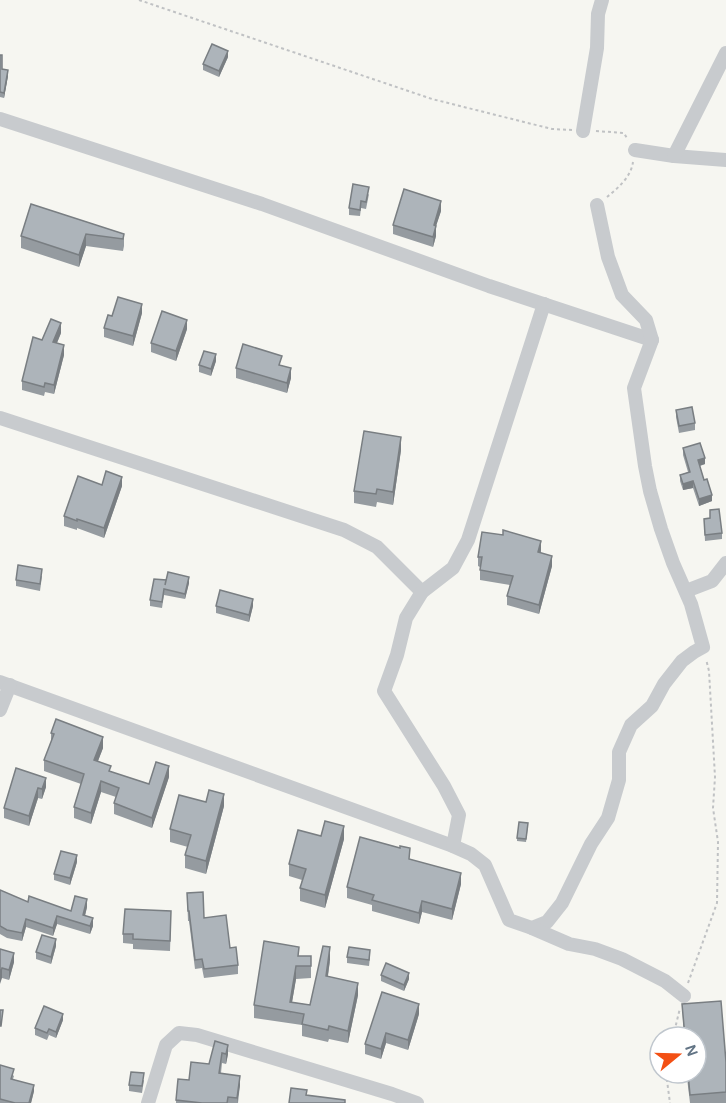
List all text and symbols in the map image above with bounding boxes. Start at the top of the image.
north arrow [648,1025,708,1085]
text: N [681,1042,703,1059]

